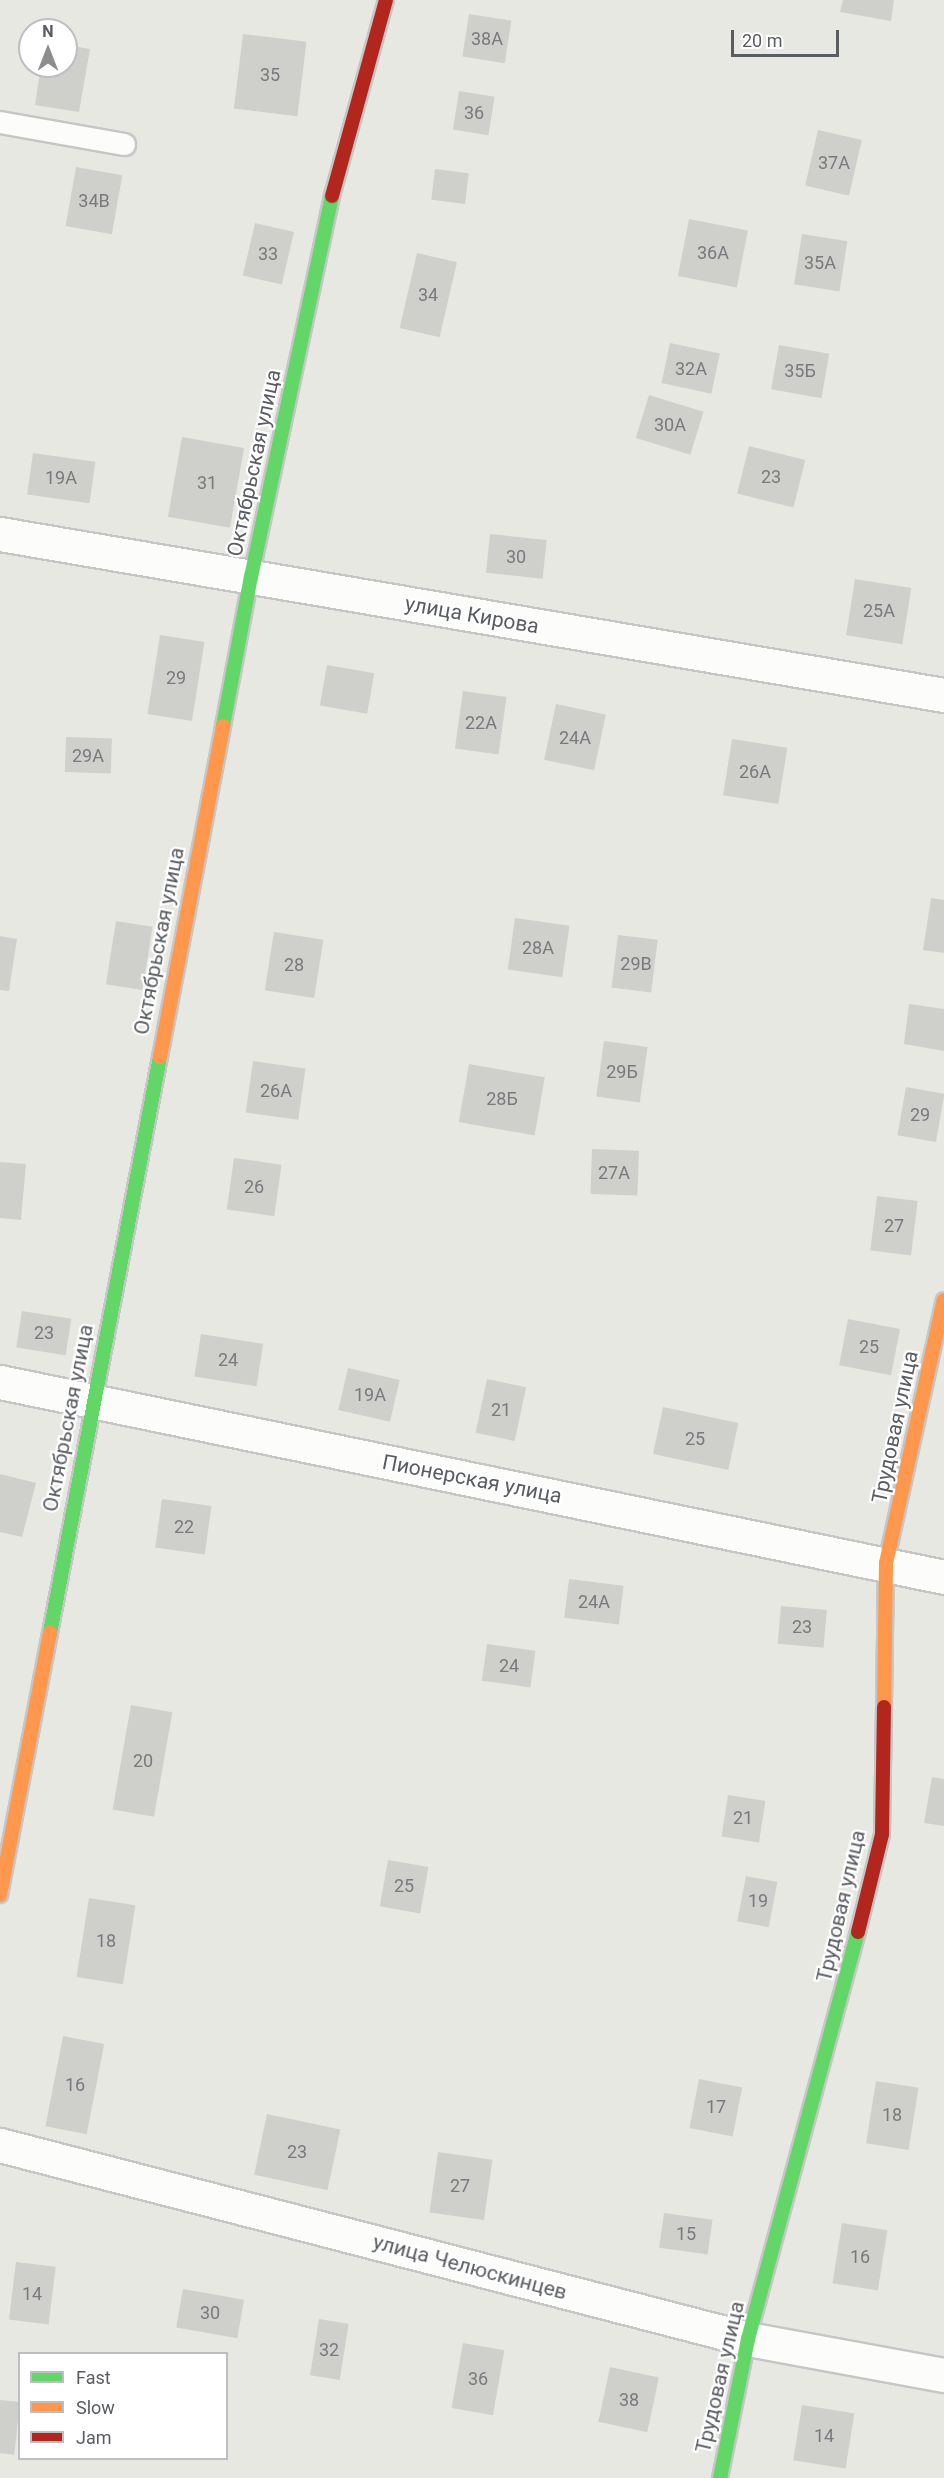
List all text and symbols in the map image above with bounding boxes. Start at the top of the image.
north arrow [18,18,78,78]
scale bar [734,18,842,56]
text: N [42,22,54,41]
house number: 38А [471,28,503,50]
text: 20 m [742,30,782,51]
house number: 35 [260,64,280,86]
house number: 36 [464,102,484,124]
house number: 37А [818,152,850,174]
house number: 34В [78,190,110,212]
house number: 36А [697,242,729,264]
house number: 33 [258,243,278,265]
house number: 35А [804,252,836,274]
house number: 34 [418,284,438,306]
house number: 32А [675,358,707,380]
house number: 35Б [784,360,816,382]
street label: Октябрьская улица [222,367,286,559]
house number: 30А [654,414,686,436]
house number: 23 [761,466,781,488]
house number: 19А [45,467,77,489]
house number: 31 [197,472,217,494]
house number: 30 [506,546,526,568]
street label: улица Кирова [403,591,541,639]
house number: 25А [863,600,895,622]
house number: 29 [166,667,186,689]
house number: 22А [465,712,497,734]
house number: 24А [559,727,591,749]
house number: 29А [72,745,104,767]
house number: 26А [739,761,771,783]
street label: Октябрьская улица [128,845,190,1037]
house number: 28А [522,937,554,959]
house number: 29В [620,953,652,975]
house number: 28 [284,954,304,976]
house number: 29Б [606,1061,638,1083]
house number: 26А [260,1080,292,1102]
house number: 28Б [486,1088,518,1110]
house number: 29 [910,1104,930,1126]
house number: 27А [598,1162,630,1184]
house number: 26 [244,1176,264,1198]
house number: 27 [884,1215,904,1237]
house number: 23 [34,1322,54,1344]
street label: Октябрьская улица [37,1322,99,1514]
house number: 25 [859,1336,879,1358]
house number: 24 [218,1349,238,1371]
street label: Трудовая улица [867,1349,923,1505]
house number: 19А [354,1384,386,1406]
house number: 21 [491,1399,511,1421]
house number: 25 [685,1428,705,1450]
street label: Пионерская улица [380,1449,564,1509]
house number: 22 [174,1516,194,1538]
house number: 24А [578,1591,610,1613]
house number: 23 [792,1616,812,1638]
house number: 24 [499,1655,519,1677]
house number: 20 [133,1750,153,1772]
house number: 21 [733,1807,753,1829]
street label: Трудовая улица [811,1828,871,1984]
house number: 25 [394,1875,414,1897]
house number: 19 [748,1890,768,1912]
house number: 18 [96,1930,116,1952]
house number: 16 [65,2074,85,2096]
house number: 17 [706,2096,726,2118]
house number: 18 [882,2104,902,2126]
house number: 23 [287,2141,307,2163]
house number: 27 [450,2175,470,2197]
house number: 15 [676,2223,696,2245]
street label: улица Челюскинцев [370,2229,570,2305]
house number: 16 [850,2246,870,2268]
house number: 14 [22,2283,42,2305]
street label: Трудовая улица [690,2299,750,2455]
house number: 30 [200,2302,220,2324]
house number: 32 [319,2339,339,2361]
legend [18,2352,228,2460]
text: Fast [76,2367,111,2388]
house number: 36 [468,2368,488,2390]
house number: 38 [619,2389,639,2411]
text: Slow [76,2397,115,2418]
house number: 14 [814,2425,834,2447]
text: Jam [76,2427,112,2448]

